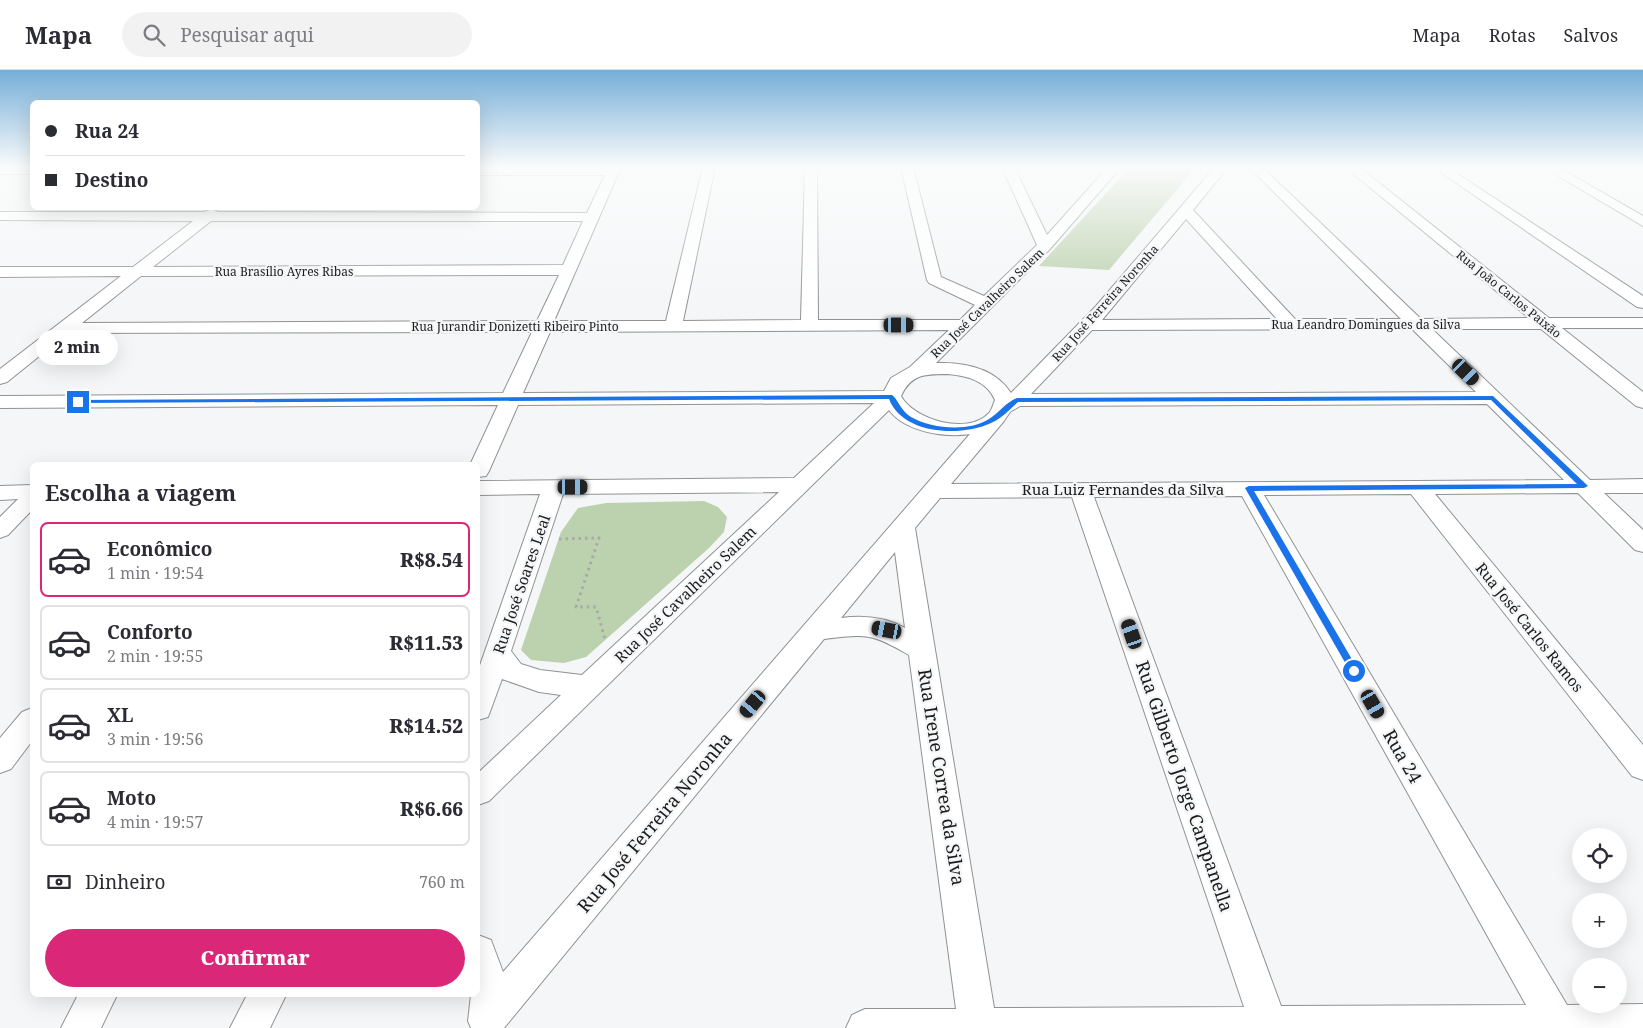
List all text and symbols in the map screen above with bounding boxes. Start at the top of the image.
search box [122,12,472,57]
text: Mapa [25,18,92,51]
icon: search [140,21,168,49]
text: Pesquisar aqui [180,22,314,48]
text: Mapa [1413,23,1461,47]
text: Rotas [1489,23,1536,47]
text: Salvos [1564,23,1618,47]
text: Rua 24 [75,118,139,144]
text: Destino [75,167,148,193]
street label: Rua José Ferreira Noronha [1048,241,1162,365]
street label: Rua José Cavalheiro Salem [927,244,1047,362]
street label: Rua João Carlos Paixão [1453,246,1565,342]
street label: Rua Brasílio Ayres Ribas [215,263,353,280]
street label: Rua Leandro Domingues da Silva [1271,316,1461,333]
street label: Rua Jurandir Donizetti Ribeiro Pinto [411,318,619,335]
car [884,318,914,333]
callout: 2 min [37,330,119,364]
text: 2 min [54,336,100,358]
car [1450,356,1482,388]
route end [67,391,89,413]
text: Escolha a viagem [45,477,236,507]
street label: Rua Luiz Fernandes da Silva [1022,479,1224,499]
car [558,480,588,495]
street label: Rua José Soares Leal [488,511,554,656]
street label: Rua José Cavalheiro Salem [610,521,760,667]
text: Econômico [107,536,213,562]
icon: car [47,537,92,582]
text: R$8.54 [400,547,463,573]
street label: Rua José Carlos Ramos [1472,558,1589,696]
text: 1 min · 19:54 [107,562,203,584]
car [1120,617,1143,651]
text: Conforto [107,619,193,645]
icon: car [47,620,92,665]
car [870,620,903,640]
text: R$11.53 [389,630,463,656]
text: 2 min · 19:55 [107,645,203,667]
street label: Rua Gilberto Jorge Campanella [1131,657,1239,915]
route start [1343,660,1365,682]
street label: Rua Irene Correa da Silva [913,667,971,887]
car [1359,687,1386,721]
car [737,688,768,720]
text: XL [107,702,133,728]
icon: car [47,703,92,748]
text: R$14.52 [389,713,463,739]
street label: Rua 24 [1378,725,1428,787]
street label: Rua José Ferreira Noronha [571,727,737,917]
text: 3 min · 19:56 [107,728,203,750]
text: Moto [107,785,156,811]
icon: car [47,786,92,831]
text: R$6.66 [400,796,463,822]
text: 4 min · 19:57 [107,811,203,833]
map controls [1572,828,1627,1013]
button: locate [1572,828,1627,883]
icon: cash [45,868,73,896]
text: Dinheiro [85,869,165,895]
text: 760 m [419,871,465,893]
button: + [1572,893,1627,948]
button: Confirmar [45,929,465,987]
button: − [1572,958,1627,1013]

